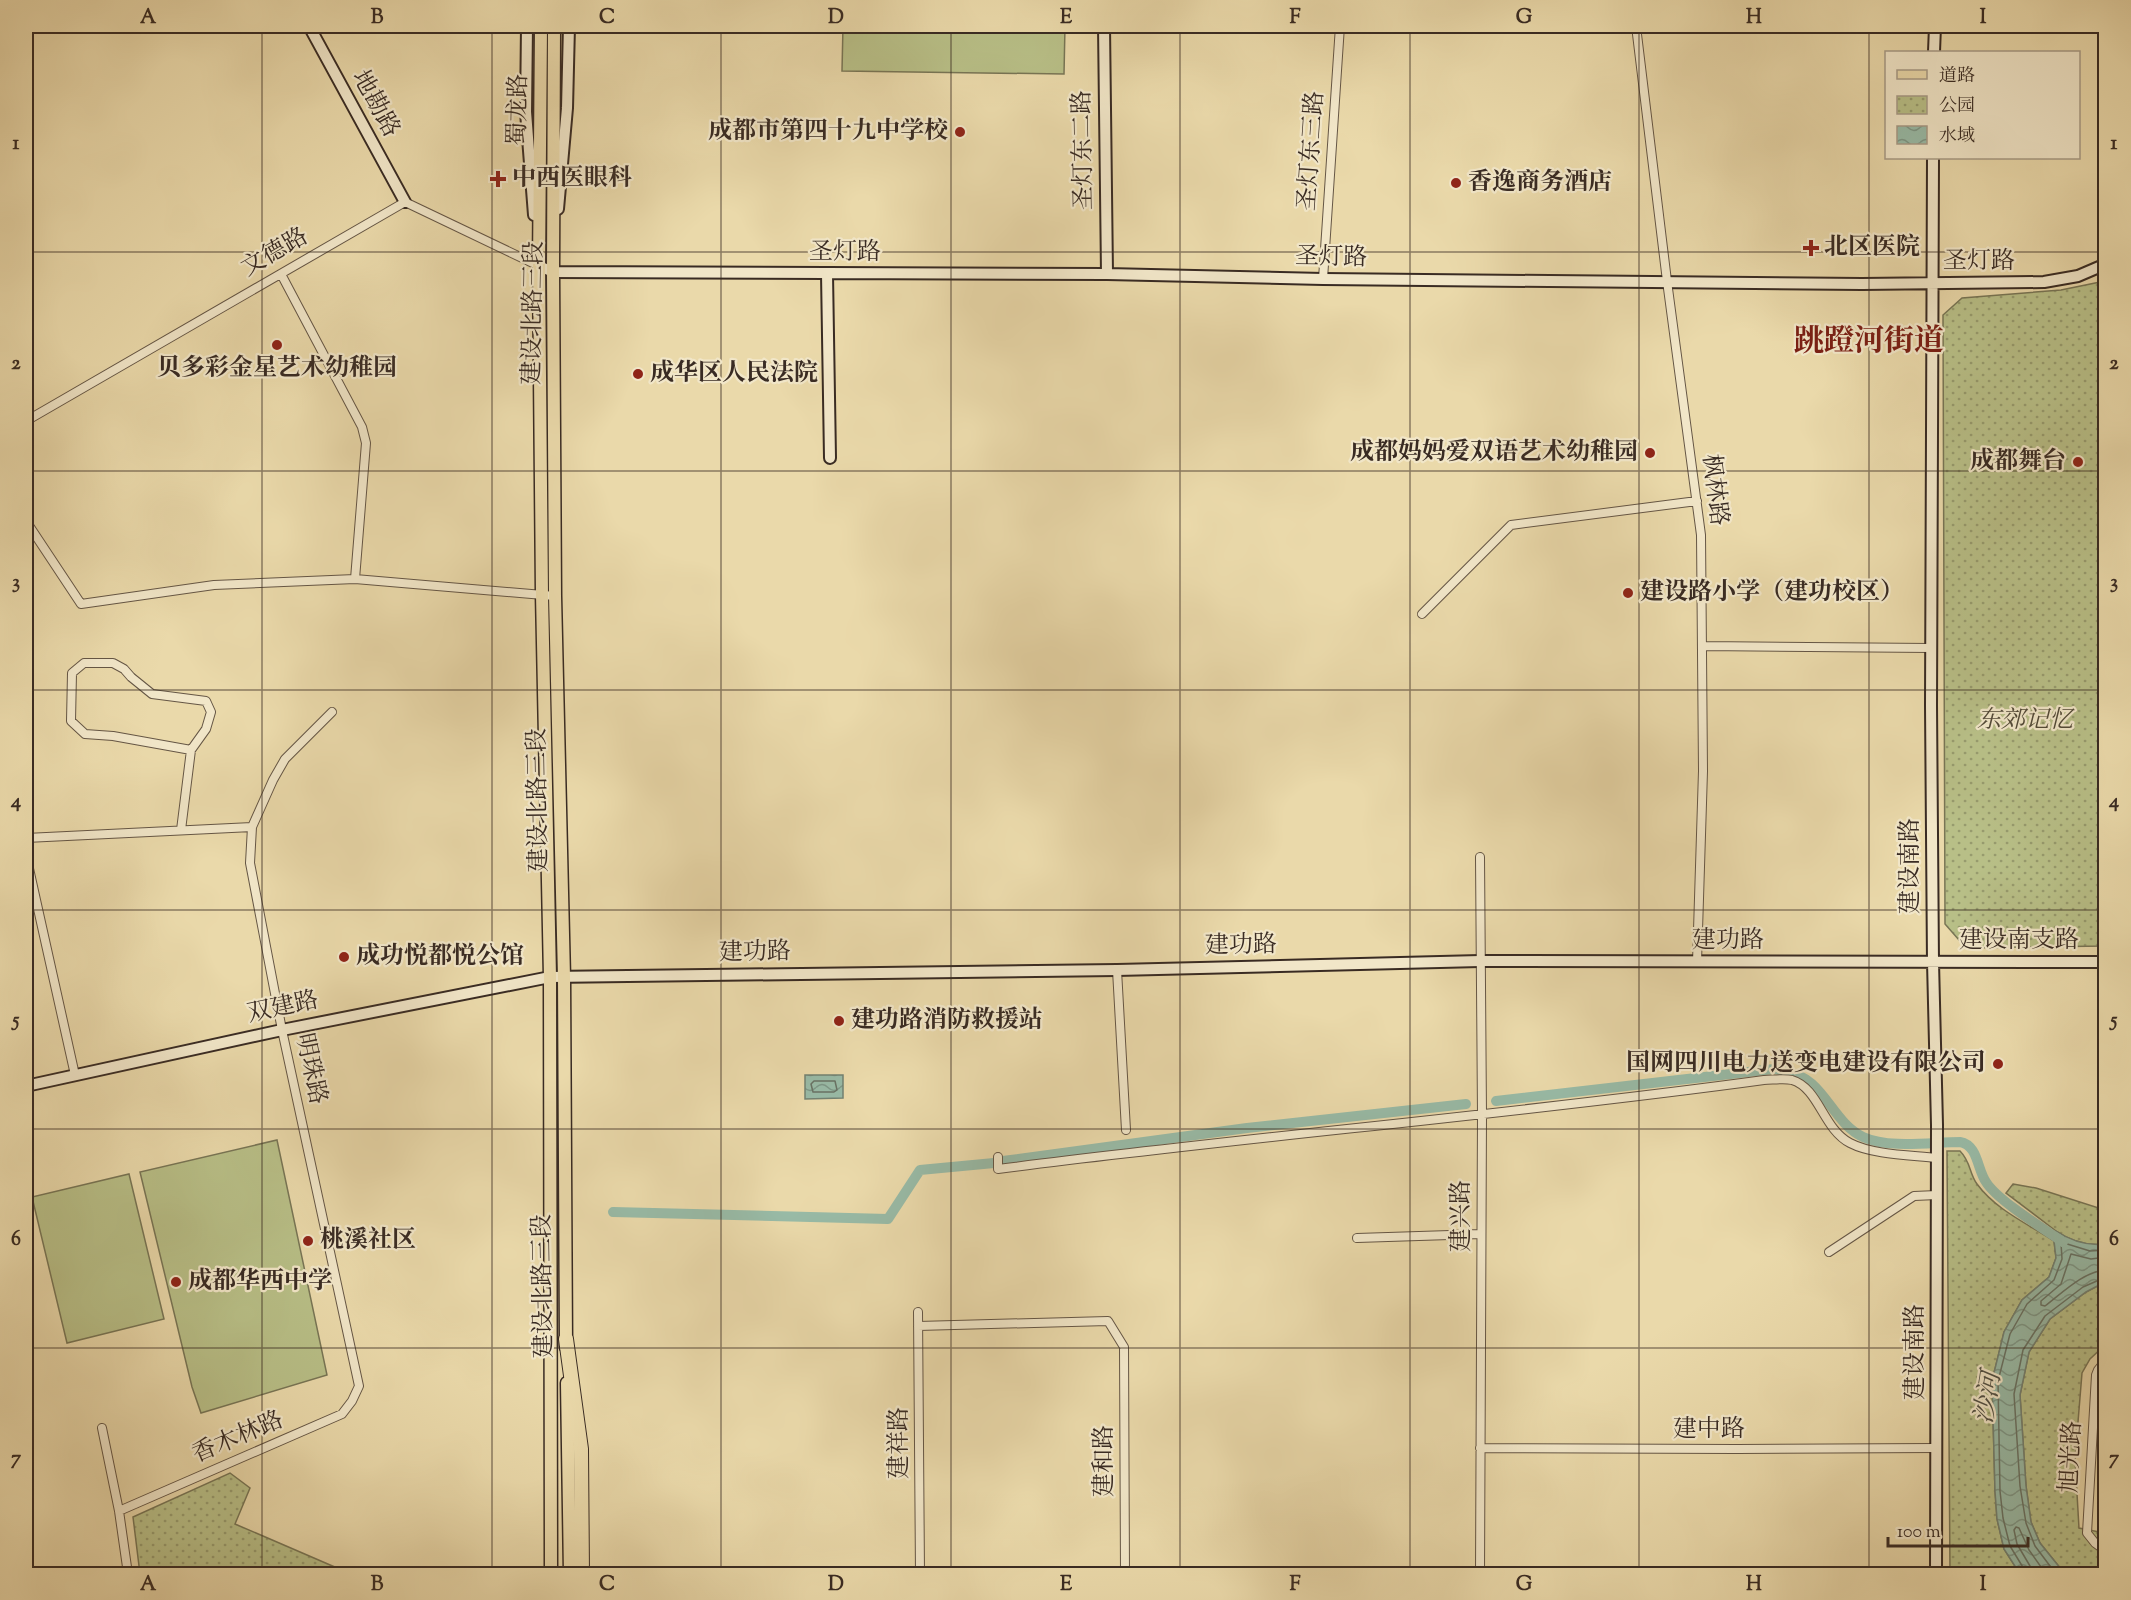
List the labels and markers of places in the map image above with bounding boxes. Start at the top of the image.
place label: 成都市第四十九中学校 [708,115,948,149]
marker: 成都市第四十九中学校 [953,125,967,139]
place label: 中西医眼科 [512,162,632,196]
place label: 香逸商务酒店 [1468,166,1612,200]
marker: 中西医眼科 [489,170,507,188]
marker: 香逸商务酒店 [1449,176,1463,190]
place label: 北区医院 [1824,231,1920,265]
marker: 北区医院 [1802,239,1820,257]
marker: 贝多彩金星艺术幼稚园 [270,338,284,352]
place label: 贝多彩金星艺术幼稚园 [157,352,397,386]
place label: 成华区人民法院 [650,357,818,391]
marker: 成华区人民法院 [631,367,645,381]
place label: 成都妈妈爱双语艺术幼稚园 [1350,436,1638,470]
place label: 成都舞台 [1970,445,2066,479]
marker: 成都妈妈爱双语艺术幼稚园 [1643,446,1657,460]
marker: 成都舞台 [2071,455,2085,469]
place label: 建设路小学（建功校区） [1640,576,1904,610]
marker: 建设路小学（建功校区） [1621,586,1635,600]
place label: 成功悦都悦公馆 [356,940,524,974]
marker: 成功悦都悦公馆 [337,950,351,964]
place label: 建功路消防救援站 [851,1004,1043,1038]
marker: 建功路消防救援站 [832,1014,846,1028]
place label: 国网四川电力送变电建设有限公司 [1626,1047,1986,1081]
marker: 国网四川电力送变电建设有限公司 [1991,1057,2005,1071]
place label: 桃溪社区 [320,1224,416,1258]
marker: 桃溪社区 [301,1234,315,1248]
place label: 成都华西中学 [188,1265,332,1299]
marker: 成都华西中学 [169,1275,183,1289]

